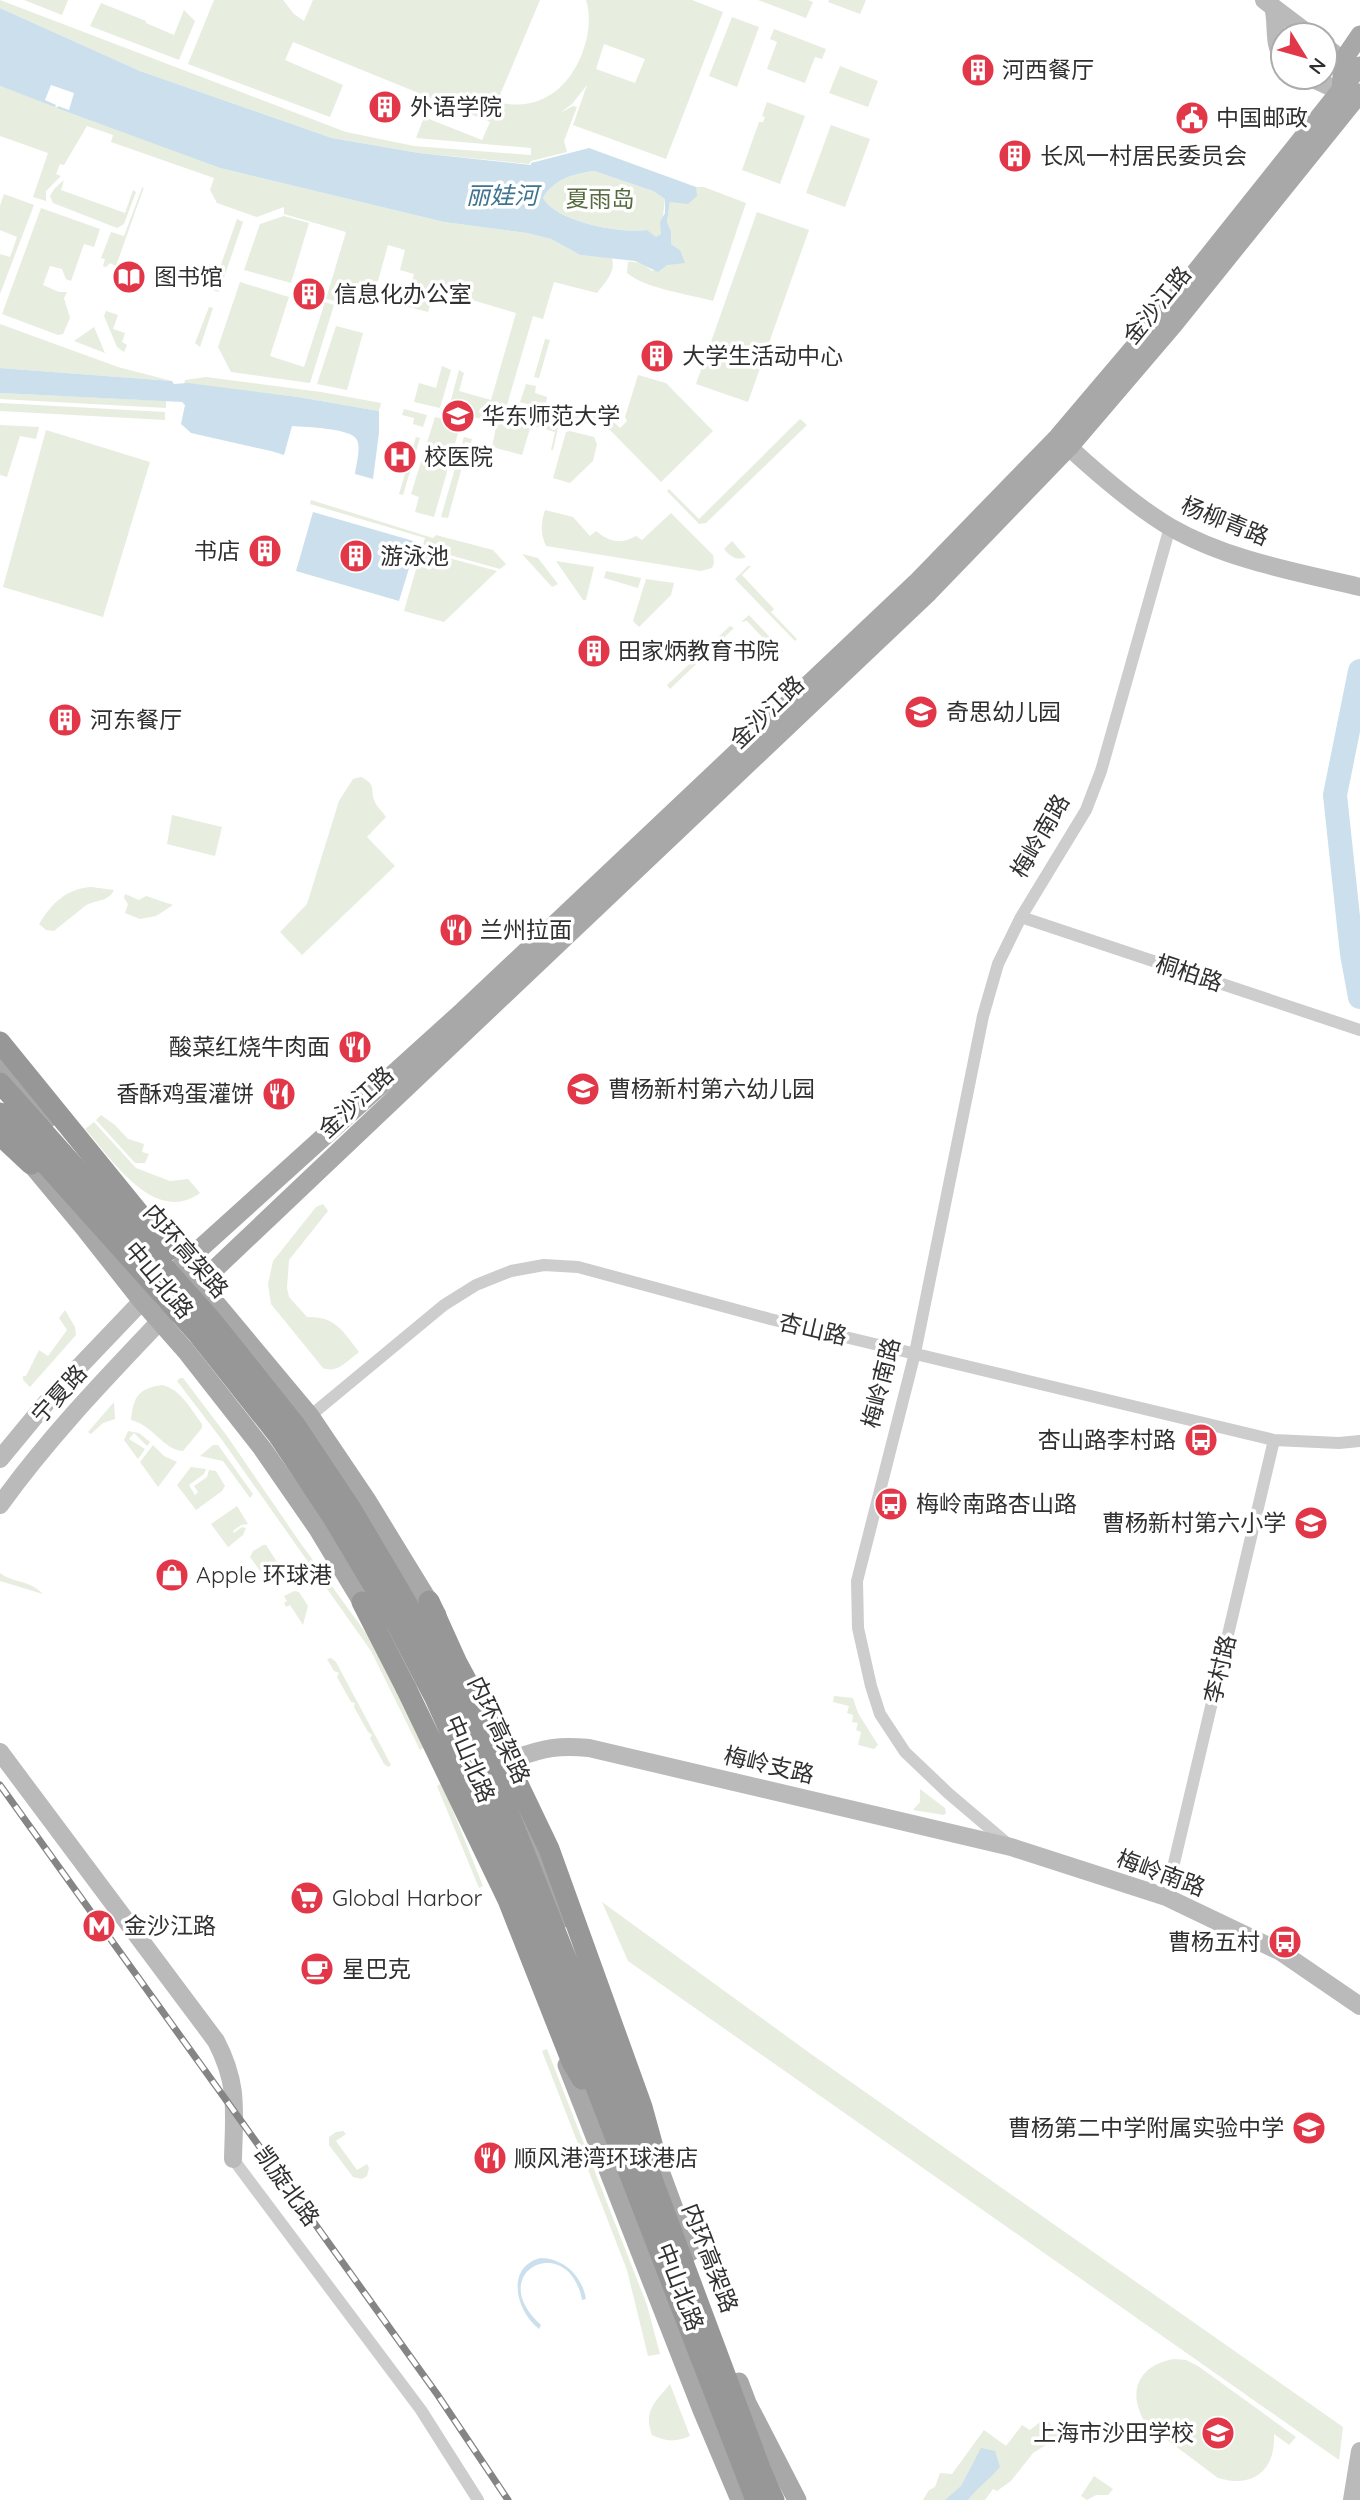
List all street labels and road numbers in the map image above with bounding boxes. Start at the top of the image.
street label: 金沙江路 [1116,260,1197,350]
street label: 杨柳青路 [1177,490,1273,551]
street label: 金沙江路 [723,669,810,754]
street label: 梅岭南路 [1004,789,1075,883]
street label: 桐柏路 [1152,948,1226,997]
street label: 金沙江路 [312,1060,399,1144]
street label: 内环高架路 [138,1198,235,1304]
street label: 中山北路 [119,1235,200,1324]
street label: 杏山路 [776,1307,850,1350]
street label: 梅岭南路 [855,1335,906,1431]
street label: 宁夏路 [25,1358,92,1429]
street label: 李村路 [1198,1632,1241,1706]
street label: 内环高架路 [462,1672,537,1788]
street label: 中山北路 [439,1711,502,1807]
street label: 梅岭支路 [721,1740,817,1789]
street label: 梅岭南路 [1113,1843,1209,1902]
street label: 凯旋北路 [249,2140,326,2231]
street label: 内环高架路 [676,2199,745,2317]
street label: 中山北路 [650,2239,710,2335]

